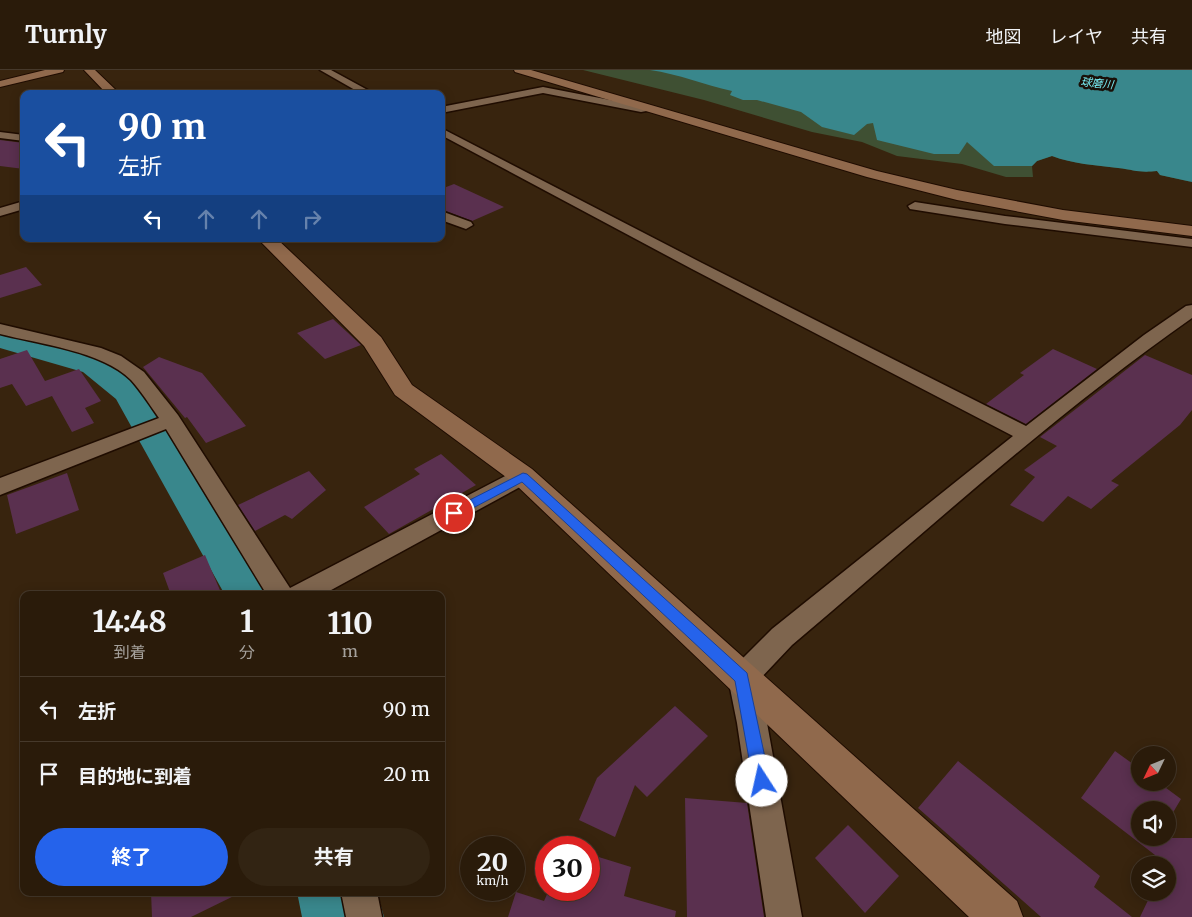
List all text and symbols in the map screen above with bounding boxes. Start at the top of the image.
text: Turnly [25,19,107,50]
text: 地図 [986,25,1022,48]
text: レイヤ [1050,25,1103,48]
text: 共有 [1131,25,1167,48]
water label: 球磨川 [1080,74,1115,92]
text: 90 m [118,105,206,149]
icon: left [35,110,100,175]
text: 左折 [118,152,162,180]
icon: left [139,205,167,233]
icon: ahead [192,205,220,233]
icon: ahead [245,205,273,233]
icon: right [298,205,326,233]
pin [433,492,475,534]
icon: arrive [440,499,468,527]
text: 14:48 [92,602,167,640]
text: 1 [240,602,254,640]
text: 110 [327,604,373,642]
text: m [342,641,358,661]
text: 到着 [113,642,146,662]
text: 分 [239,642,255,662]
icon: left [35,695,63,723]
text: 90 m [383,697,430,721]
text: 左折 [78,699,116,723]
north arrow [1131,746,1176,791]
map controls [1131,746,1176,901]
position arrow [735,754,787,806]
icon: arrive [35,760,63,788]
text: 20 m [383,762,430,786]
text: 目的地に到着 [78,764,192,788]
button: sound [1131,801,1176,846]
button: 終了 [35,828,228,886]
button: 共有 [238,828,430,886]
speed limit sign: 30 [535,836,600,901]
text: 20 [477,846,508,878]
button: layers [1131,856,1176,901]
text: km/h [477,873,508,888]

